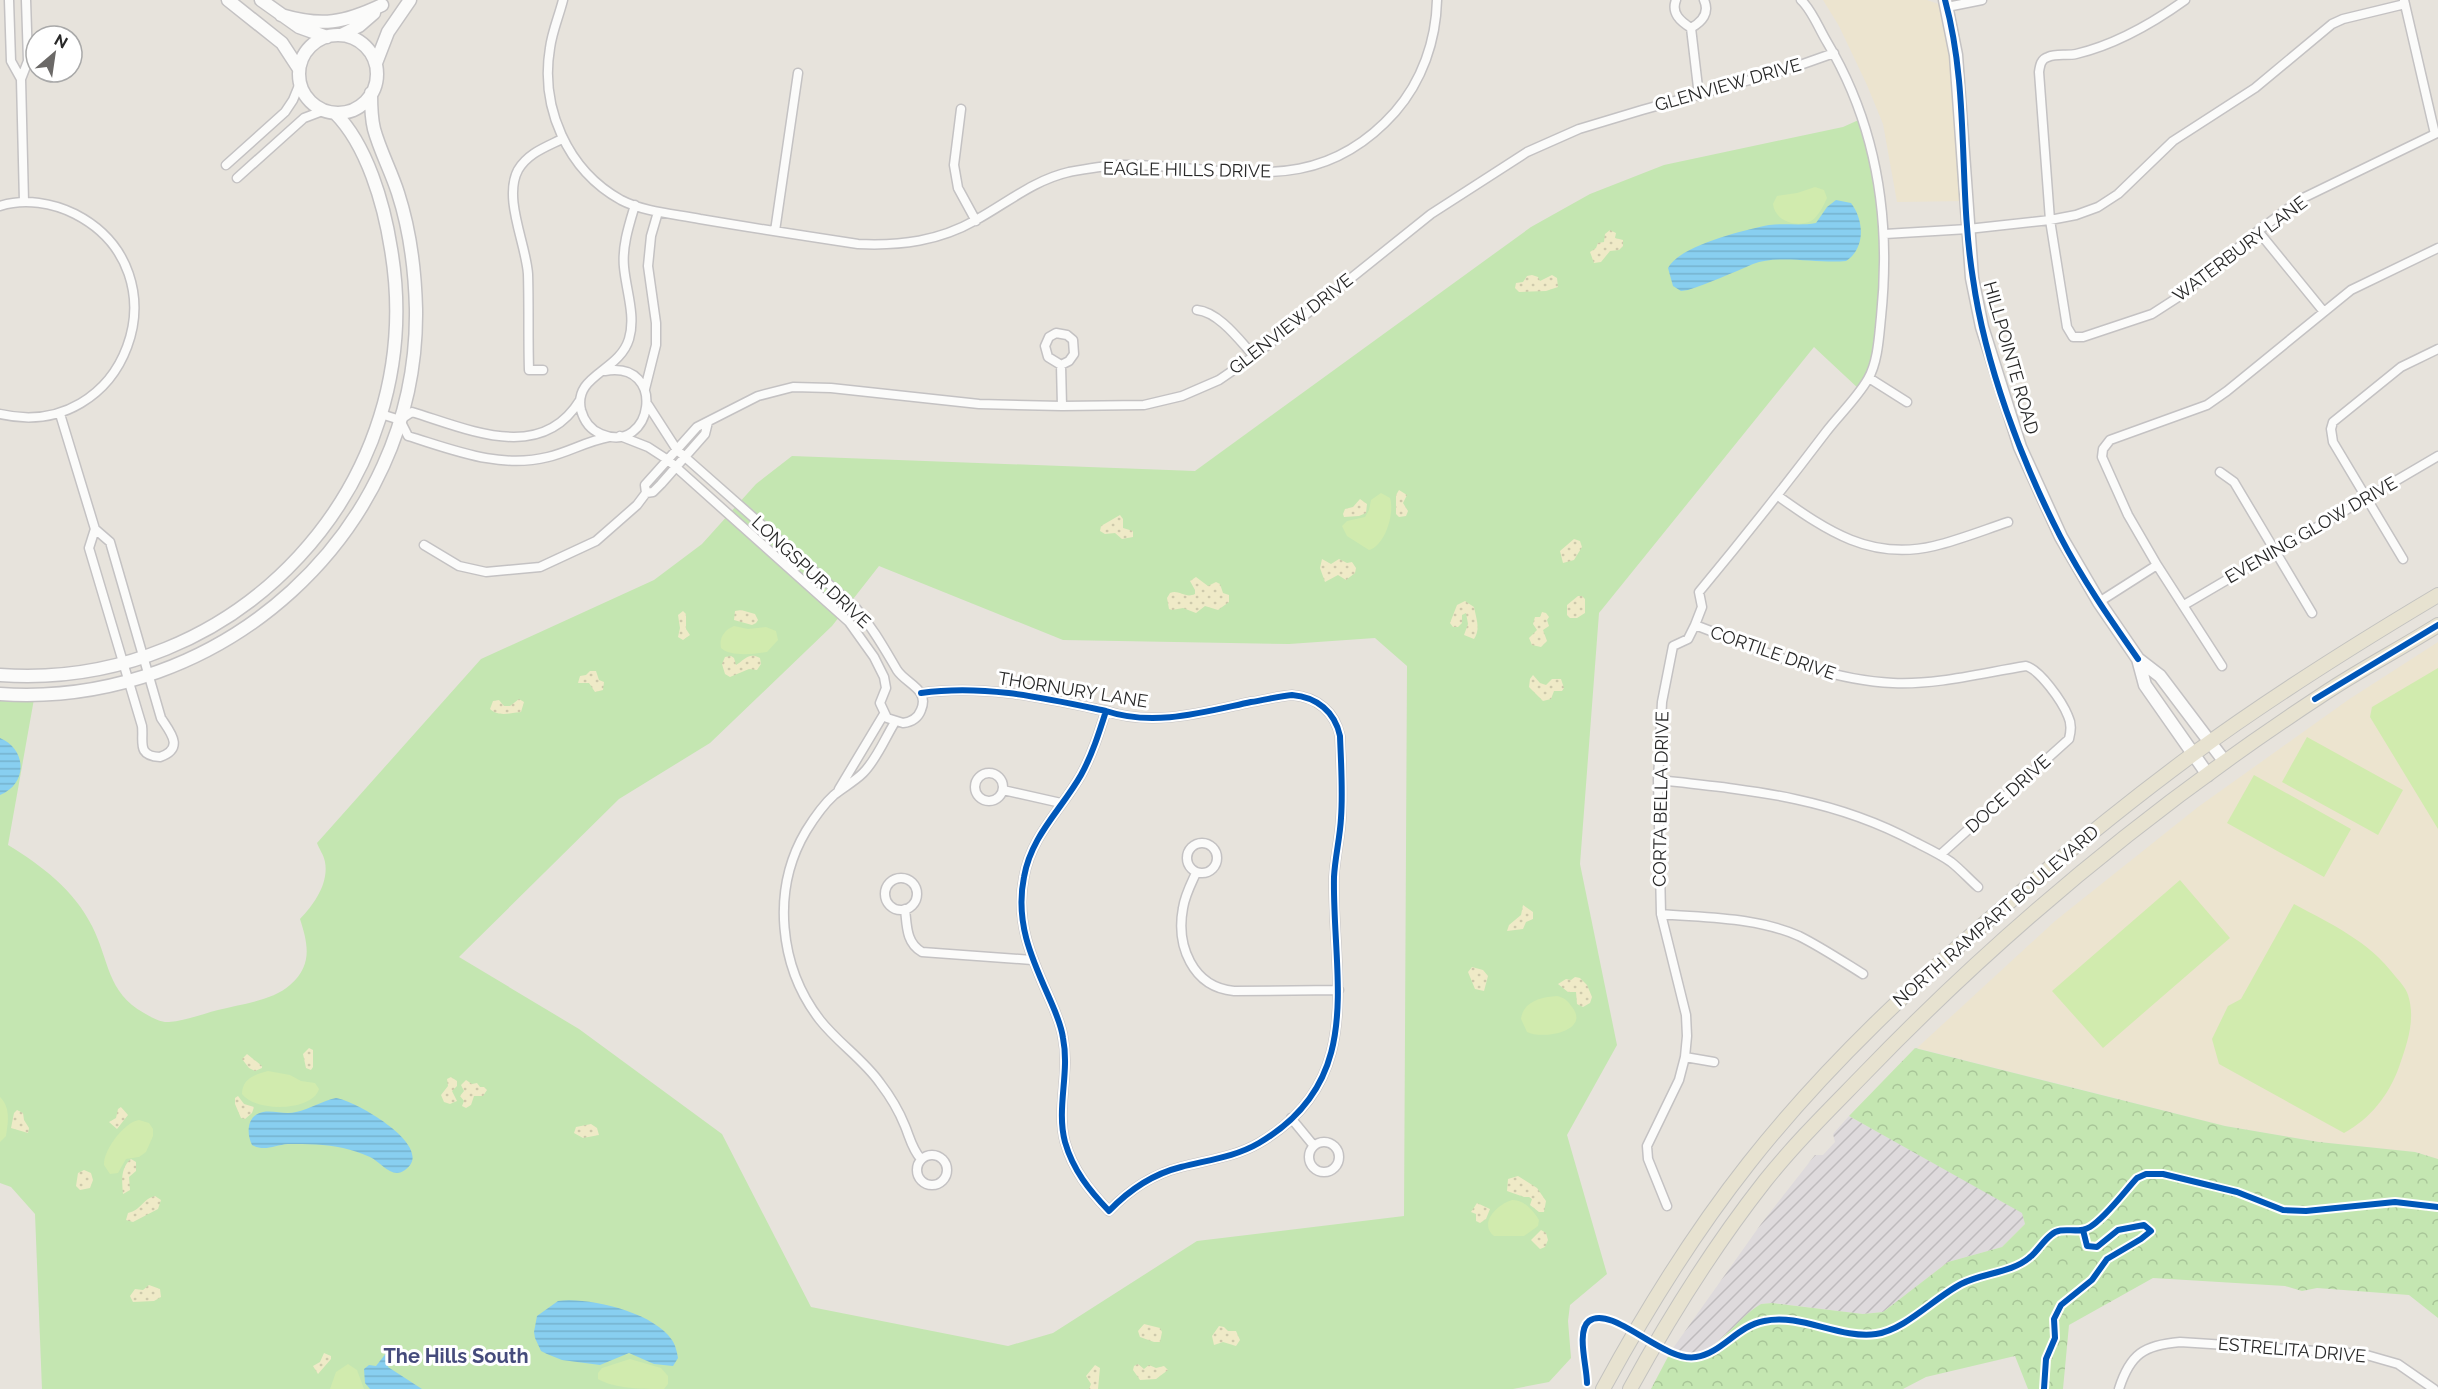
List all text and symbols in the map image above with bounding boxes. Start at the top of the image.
north arrow [24,24,84,84]
text: N [51,30,71,53]
street label: GLENVIEW DRIVE [1652,54,1803,115]
street label: EAGLE HILLS DRIVE [1103,158,1271,181]
street label: WATERBURY LANE [2169,191,2311,306]
street label: GLENVIEW DRIVE [1225,269,1357,378]
street label: HILLPOINTE ROAD [1980,279,2043,437]
street label: EVENING GLOW DRIVE [2221,472,2400,587]
street label: LONGSPUR DRIVE [748,511,875,632]
street label: CORTILE DRIVE [1708,621,1839,684]
street label: THORNURY LANE [997,667,1150,712]
street label: CORTA BELLA DRIVE [1648,711,1673,887]
street label: DOCE DRIVE [1961,750,2054,837]
street label: NORTH RAMPART BOULEVARD [1889,821,2103,1011]
street label: ESTRELITA DRIVE [2217,1333,2367,1366]
district label: The Hills South [383,1344,529,1368]

